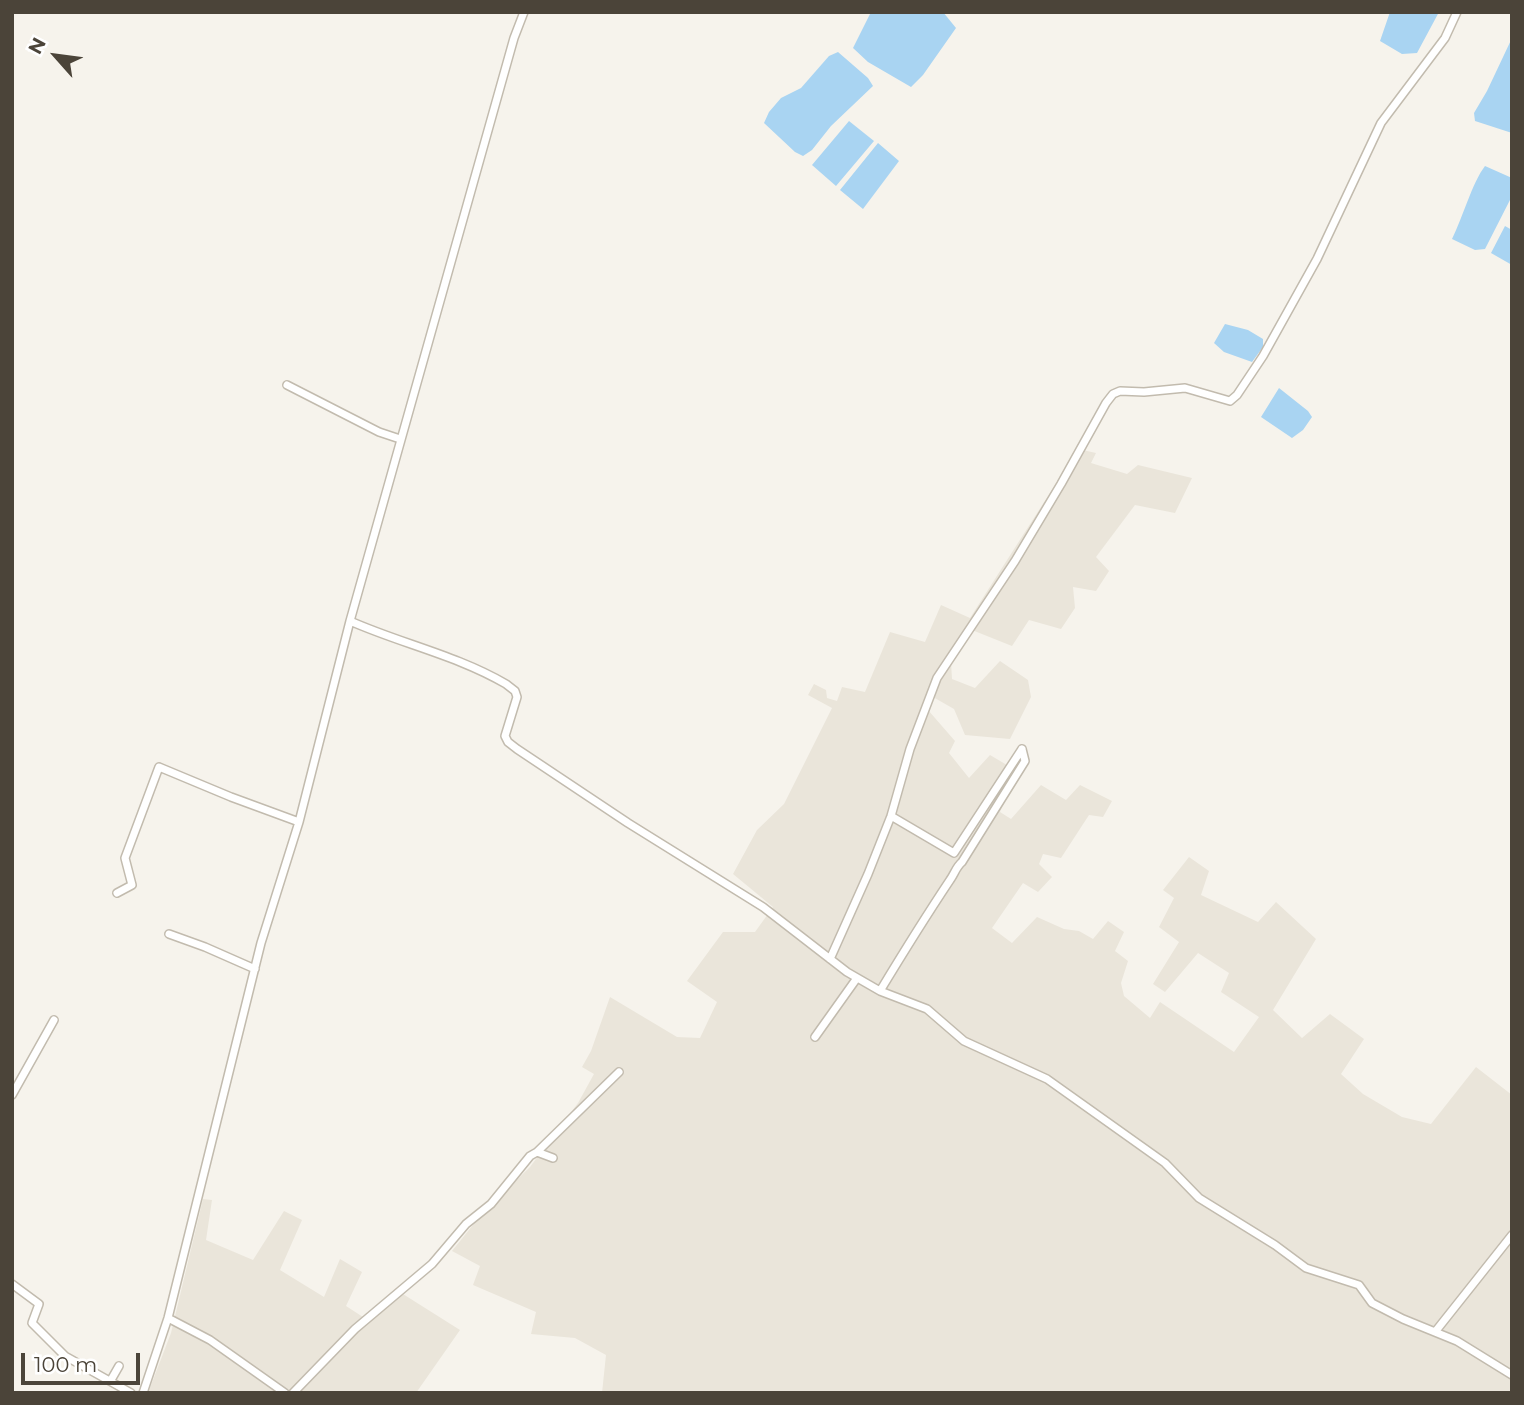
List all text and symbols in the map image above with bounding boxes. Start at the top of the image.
north arrow [21,21,91,91]
text: N [23,34,51,58]
scale bar [24,1338,144,1382]
text: 100 m [34,1352,97,1377]

